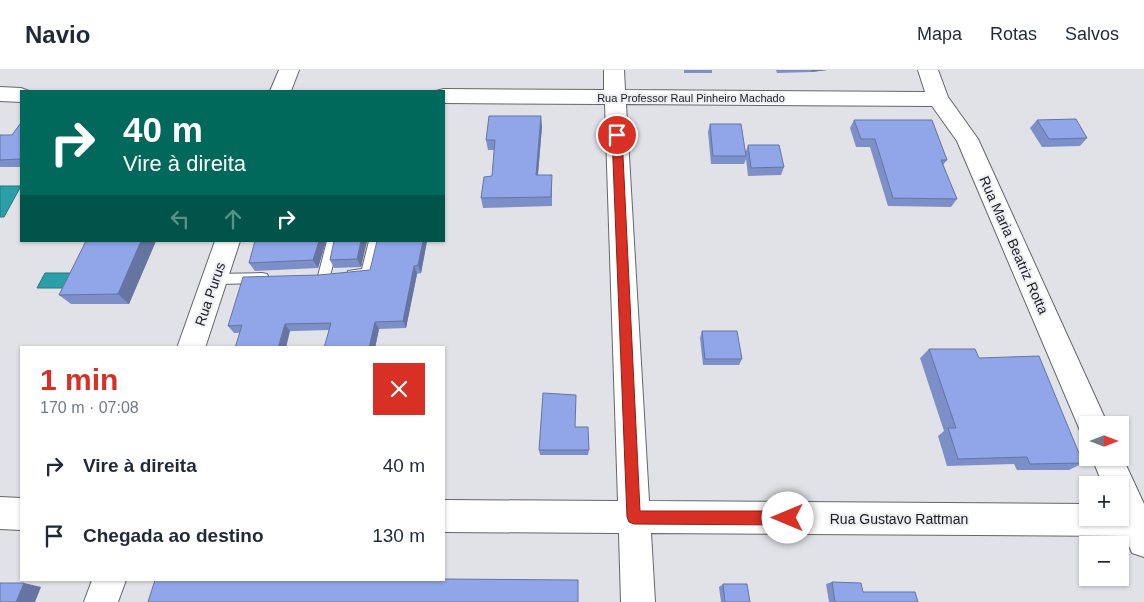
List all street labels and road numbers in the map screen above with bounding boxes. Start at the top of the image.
street label: Rua Professor Raul Pinheiro Machado [597,92,785,104]
street label: Rua Maria Beatriz Rotta [976,174,1052,317]
street label: Rua Purus [192,260,228,328]
street label: Rua Gustavo Rattman [830,511,968,527]

